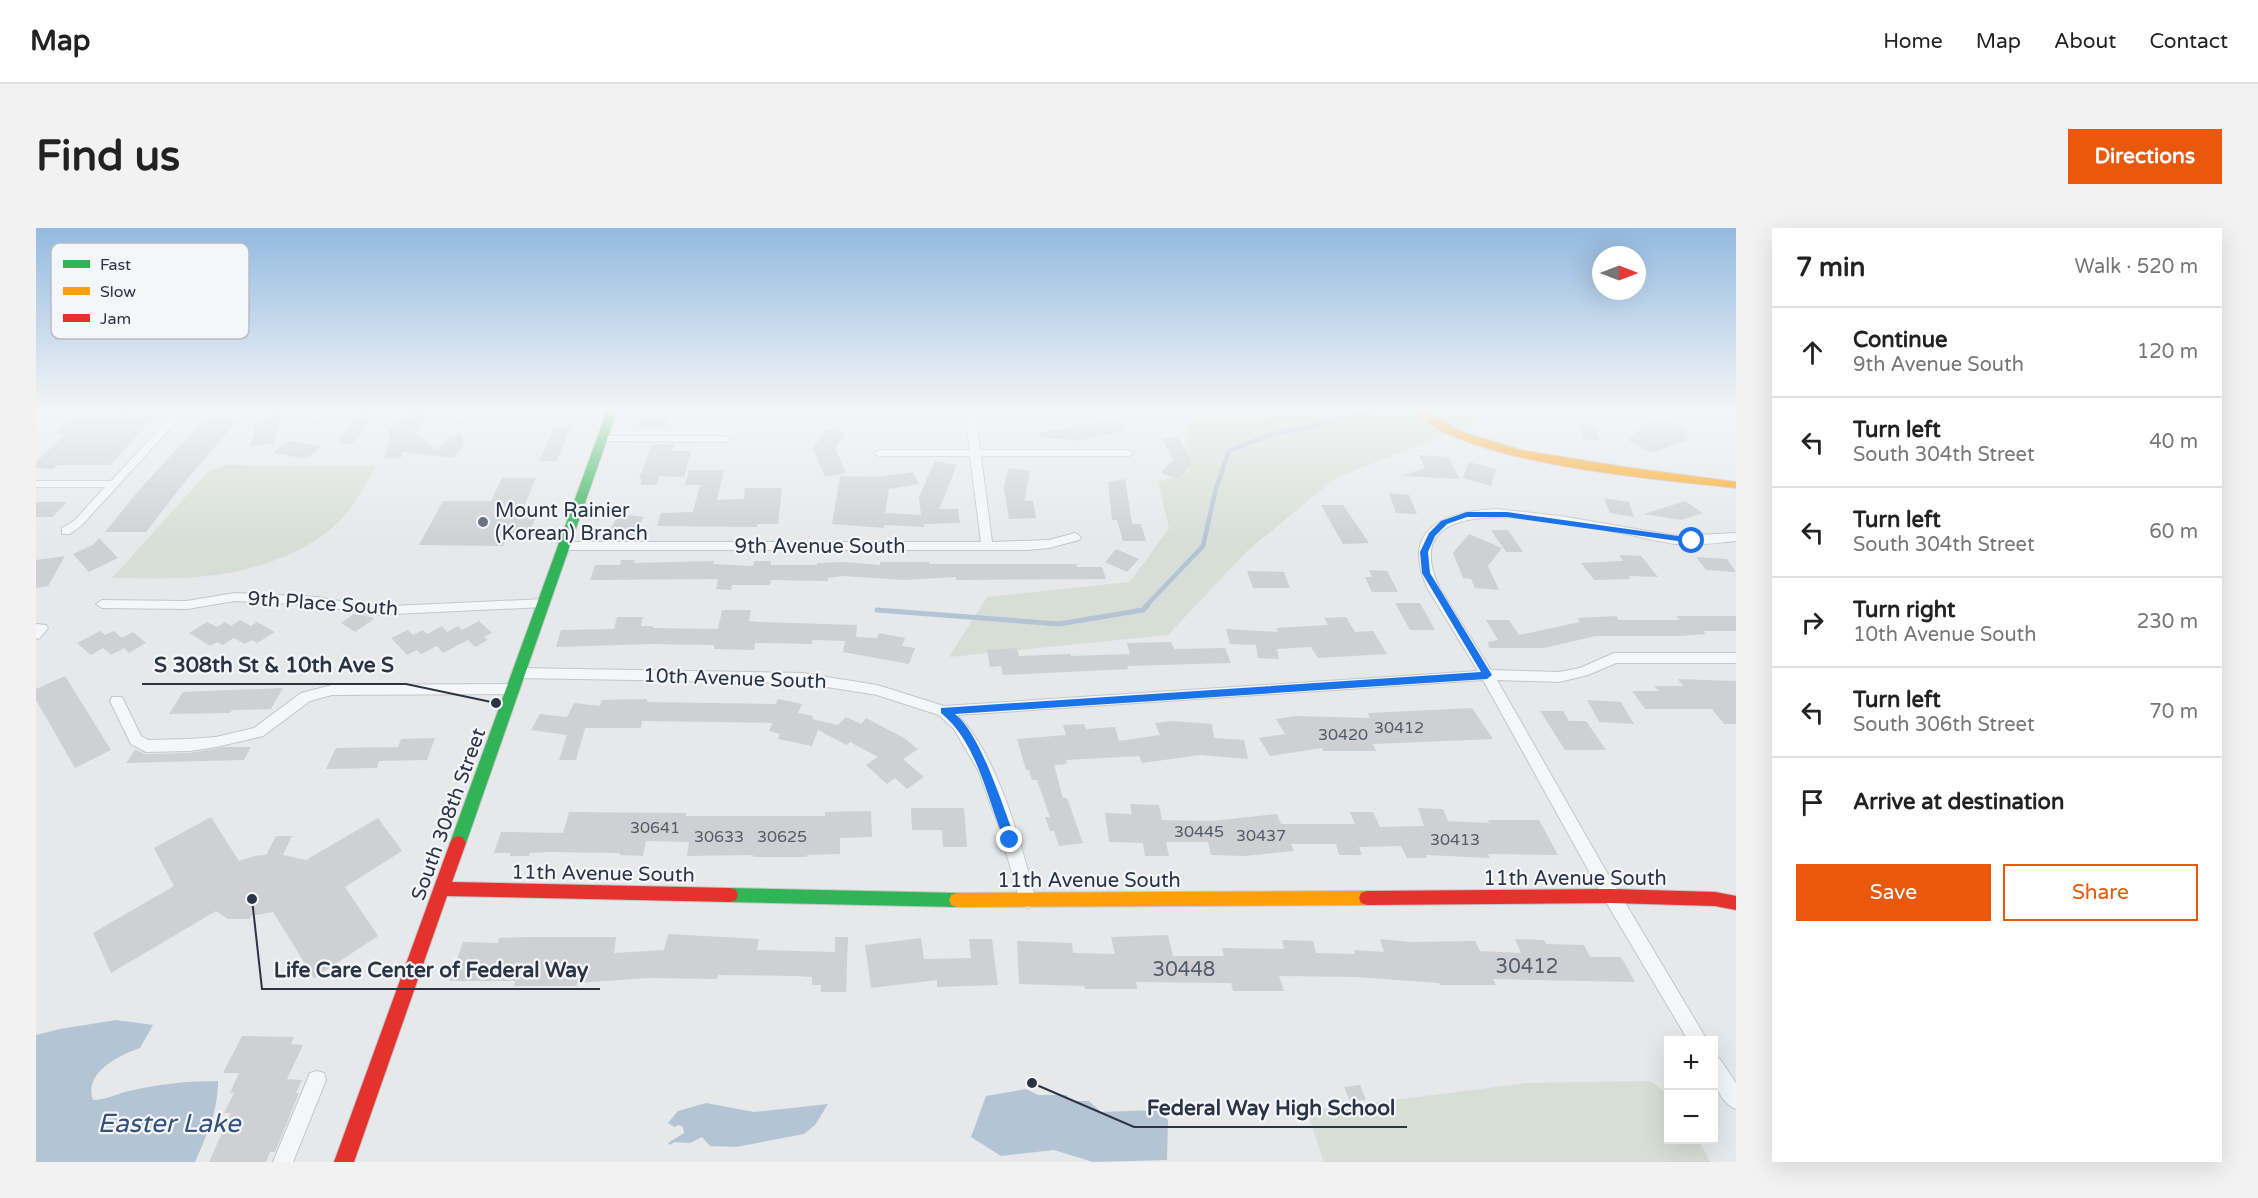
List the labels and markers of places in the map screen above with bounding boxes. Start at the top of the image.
place label: Mount Rainier (Korean) Branch [495,499,648,546]
marker: Mount Rainier (Korean) Branch [476,515,490,529]
callout: S 308th St & 10th Ave S [142,645,406,684]
callout: Life Care Center of Federal Way [262,950,600,989]
callout: Federal Way High School [1134,1088,1407,1127]

